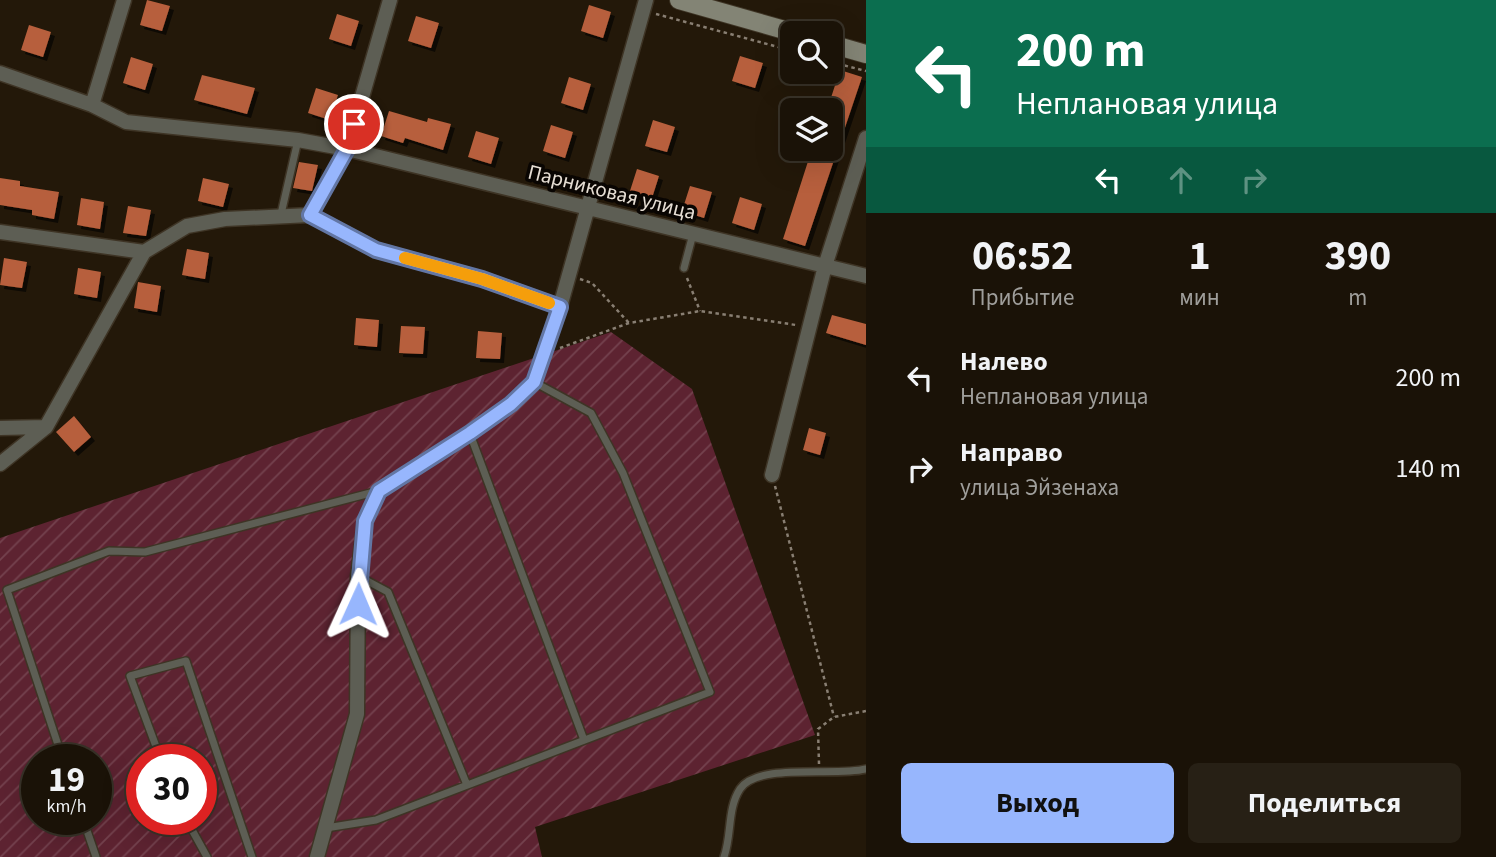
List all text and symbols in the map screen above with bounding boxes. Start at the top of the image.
text: 200 m [1016,16,1145,86]
map controls [780,21,843,161]
button: search [780,21,843,84]
icon: left [901,28,992,119]
text: Неплановая улица [1016,81,1278,127]
pin [324,94,384,154]
button: layers [780,98,843,161]
icon: arrive [335,105,373,143]
street label: Парниковая улица [525,157,699,227]
icon: left [1089,161,1127,199]
icon: ahead [1162,161,1200,199]
icon: right [1235,161,1273,199]
text: 06:52 [972,226,1073,286]
text: 1 [1188,226,1211,286]
text: 390 [1325,226,1391,286]
text: Прибытие [971,281,1074,314]
text: мин [1179,281,1220,314]
text: m [1348,281,1367,314]
text: Налево [960,343,1048,380]
icon: left [901,359,939,397]
text: 200 m [1395,359,1461,396]
text: Неплановая улица [960,380,1148,413]
text: Направо [960,434,1063,471]
icon: right [901,450,939,488]
text: 140 m [1395,450,1461,487]
text: улица Эйзенаха [960,471,1119,504]
position arrow [321,567,395,641]
speed limit sign: 30 [126,744,217,835]
text: 19 [48,755,85,805]
button: Выход [901,763,1174,843]
button: Поделиться [1188,763,1461,843]
text: km/h [47,794,86,819]

